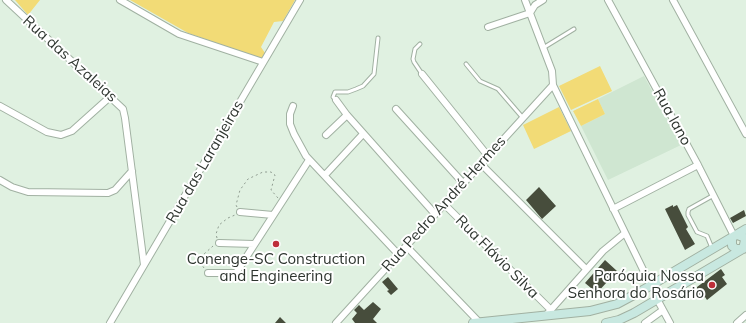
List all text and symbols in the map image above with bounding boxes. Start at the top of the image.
street label: Rua das Azaleias [19,12,121,106]
street label: Rua Iano [649,85,695,149]
street label: Rua das Laranjeiras [163,97,247,227]
street label: Rua Pedro André Hermes [378,132,510,276]
street label: Rua Flávio Silva [452,212,542,302]
marker: Conenge-SC Construction and Engineering [271,239,281,249]
place label: Conenge-SC Construction and Engineering [187,250,365,285]
place label: Paróquia Nossa Senhora do Rosário [568,267,704,302]
marker: Paróquia Nossa Senhora do Rosário [707,280,717,290]

